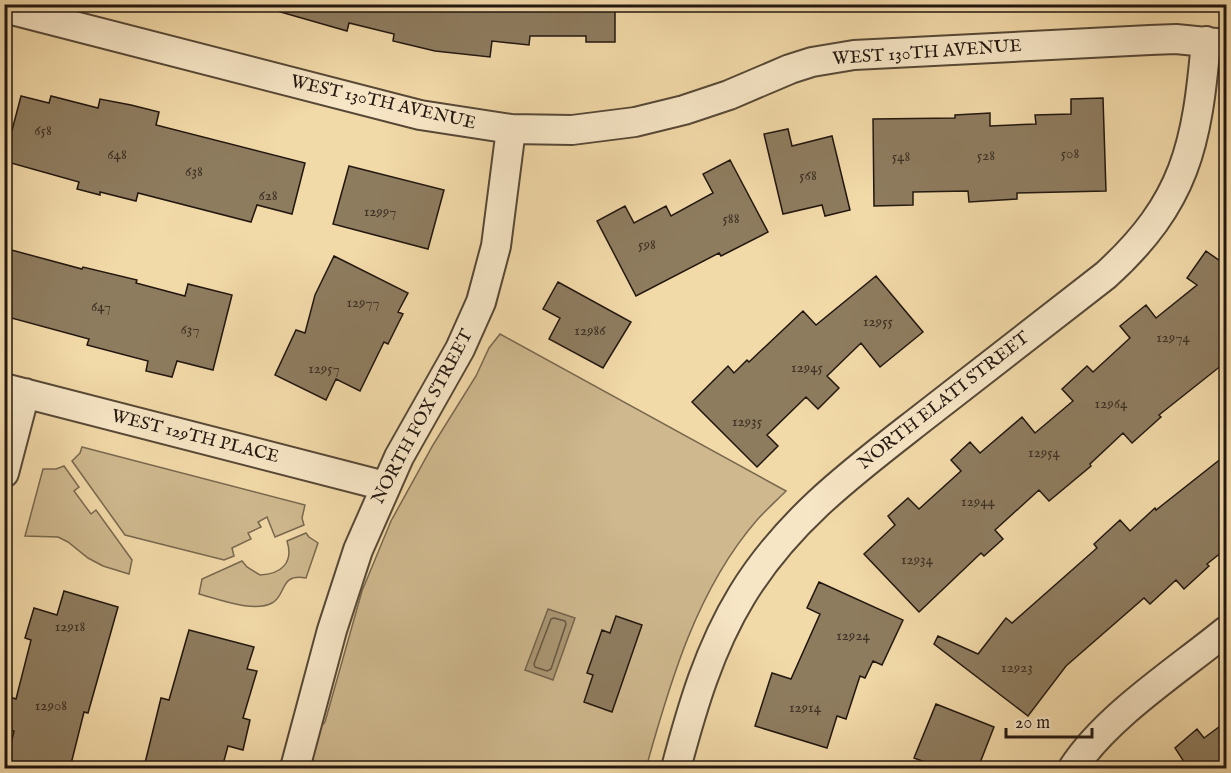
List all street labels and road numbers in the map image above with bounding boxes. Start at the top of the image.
street label: WEST 130TH AVENUE [832,35,1022,71]
street label: WEST 130TH AVENUE [288,70,478,136]
street label: NORTH FOX STREET [367,326,479,508]
street label: NORTH ELATI STREET [854,327,1034,475]
street label: WEST 129TH PLACE [109,405,281,469]

